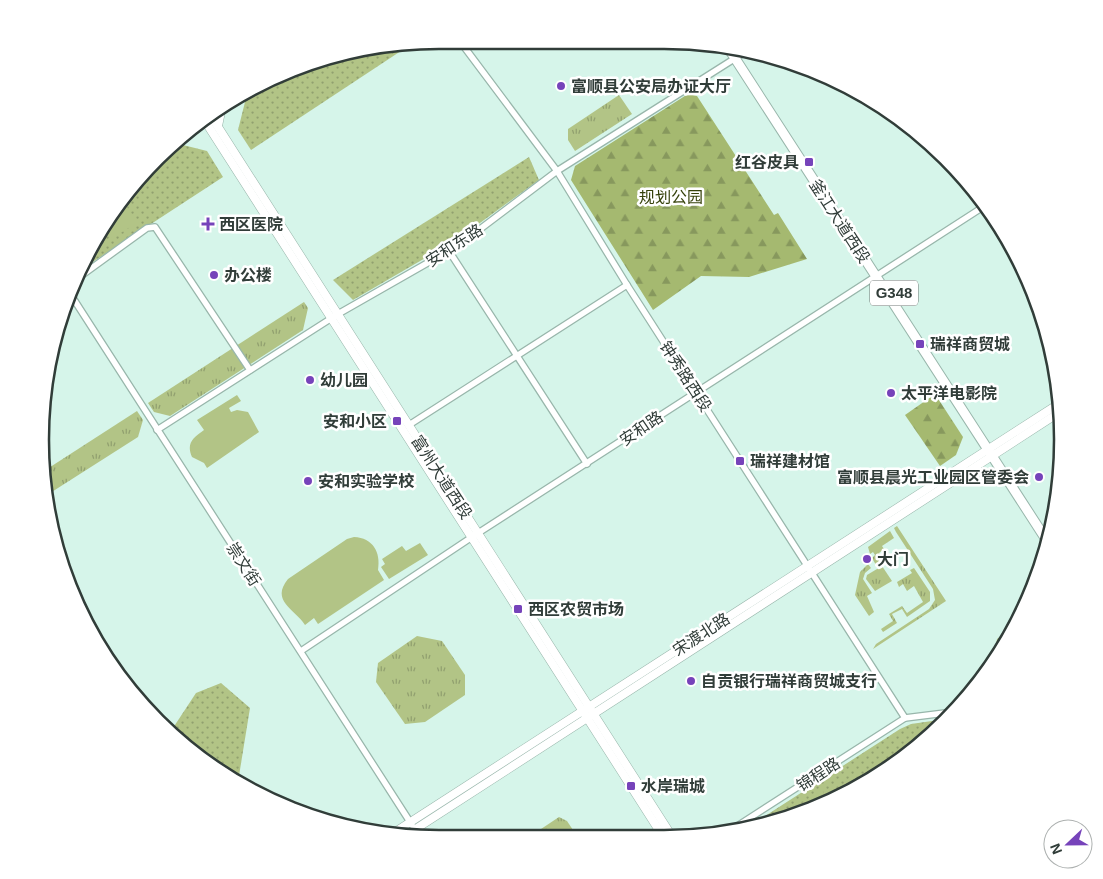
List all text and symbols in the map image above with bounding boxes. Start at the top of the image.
place label: 富顺县公安局办证大厅 [571,78,731,95]
marker: 富顺县公安局办证大厅 [555,80,567,92]
place label: 红谷皮具 [735,154,799,171]
marker: 红谷皮具 [803,156,815,168]
street label: 釜江大道西段 [806,176,873,266]
park label: 规划公园 [639,189,703,206]
place label: 西区医院 [219,216,283,233]
marker: 西区医院 [201,217,215,231]
street label: 安和东路 [423,221,486,270]
place label: 办公楼 [224,267,272,284]
marker: 办公楼 [208,269,220,281]
road number: G348 [870,280,918,306]
place label: 瑞祥商贸城 [930,335,1010,353]
street label: 钟秀路西段 [657,338,714,414]
marker: 瑞祥商贸城 [914,338,926,350]
place label: 幼儿园 [320,371,368,389]
marker: 幼儿园 [304,374,316,386]
place label: 太平洋电影院 [901,385,997,402]
marker: 太平洋电影院 [885,387,897,399]
street label: 安和路 [617,408,666,449]
place label: 安和小区 [323,413,387,430]
marker: 安和小区 [391,415,403,427]
street label: 富州大道西段 [408,432,475,522]
place label: 瑞祥建材馆 [750,452,830,470]
marker: 瑞祥建材馆 [734,455,746,467]
place label: 富顺县晨光工业园区管委会 [837,469,1029,486]
marker: 富顺县晨光工业园区管委会 [1033,471,1045,483]
place label: 安和实验学校 [318,472,415,490]
marker: 安和实验学校 [302,475,314,487]
street label: 崇文街 [223,540,264,589]
place label: 大门 [877,551,909,568]
marker: 大门 [861,553,873,565]
place label: 西区农贸市场 [528,601,624,618]
marker: 西区农贸市场 [512,603,524,615]
street label: 宋渡北路 [670,610,733,659]
place label: 自贡银行瑞祥商贸城支行 [701,672,877,690]
marker: 自贡银行瑞祥商贸城支行 [685,675,697,687]
street label: 锦程路 [794,754,843,795]
place label: 水岸瑞城 [641,777,705,795]
marker: 水岸瑞城 [625,780,637,792]
north arrow [1043,819,1093,869]
text: N [1047,841,1065,857]

